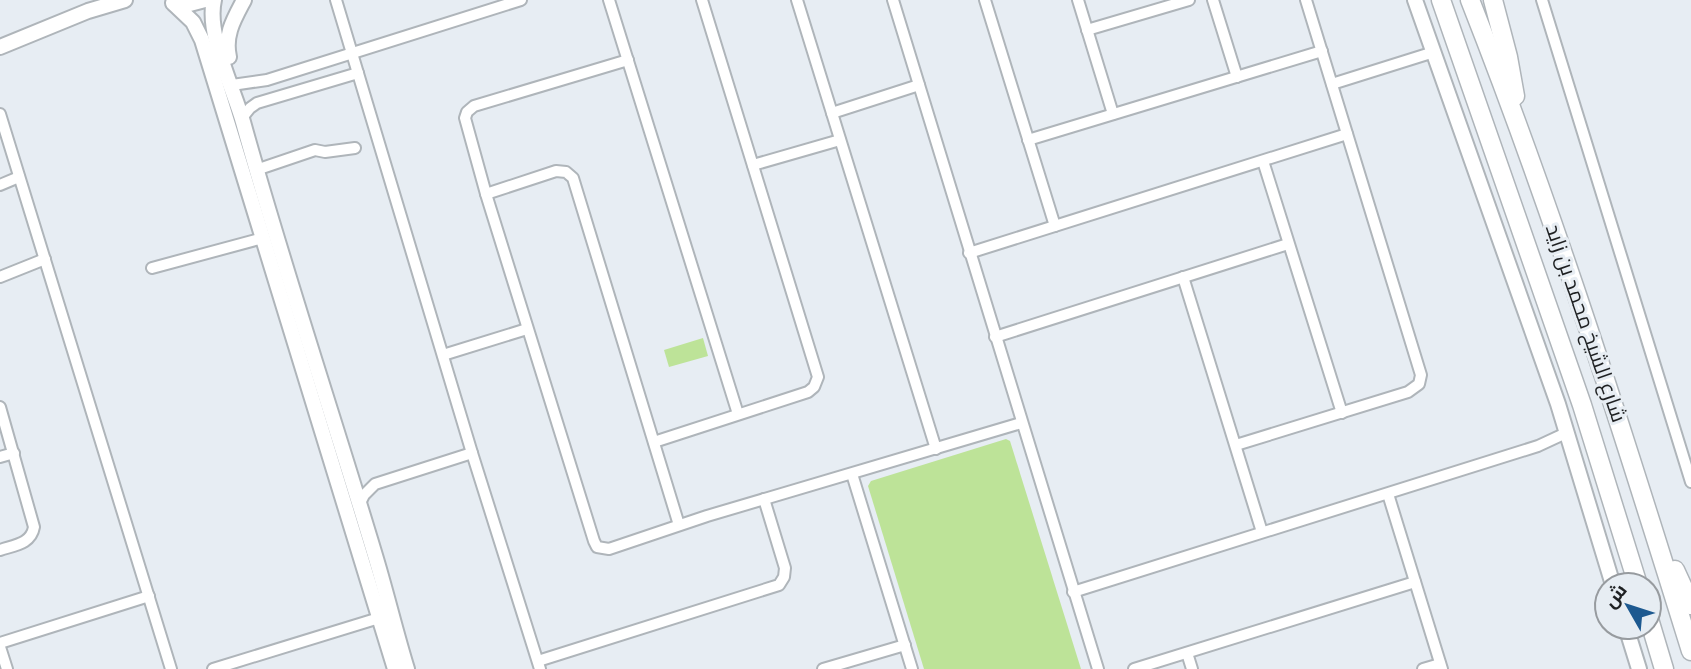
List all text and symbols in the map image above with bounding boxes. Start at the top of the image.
street label: شارع الشيخ محمد بن زايد [1538,219,1636,426]
north arrow [1593,571,1663,641]
text: ش [1595,576,1633,614]

